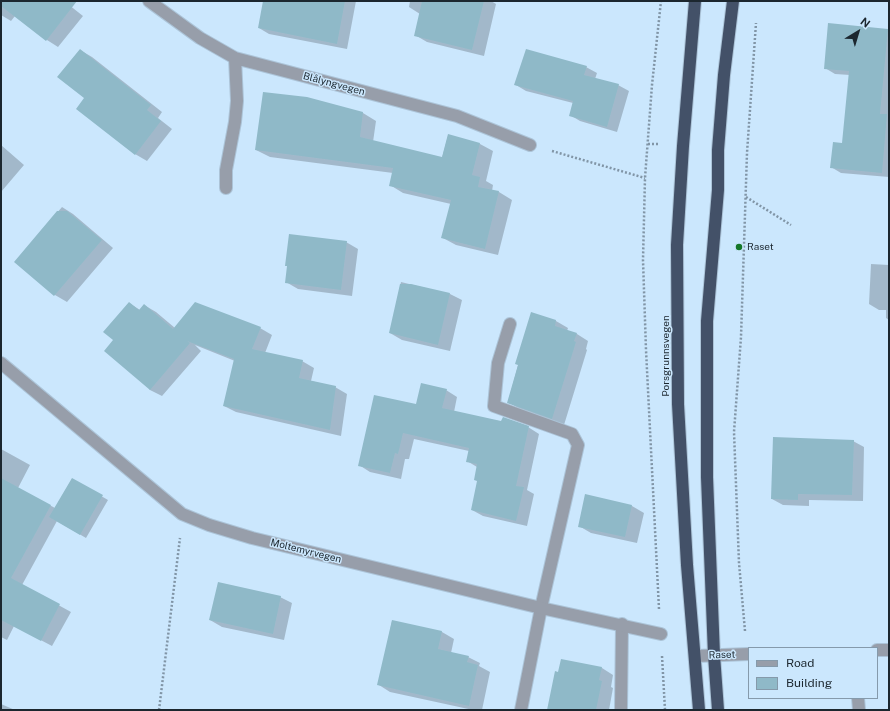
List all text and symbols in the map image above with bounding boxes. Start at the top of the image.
north arrow [838,12,878,52]
text: N [858,15,872,30]
street label: Blålyngvegen [302,70,366,98]
place label: Raset [747,241,774,253]
marker: Raset [734,242,744,252]
street label: Porsgrunnsvegen [660,315,672,397]
street label: Moltemyrvegen [269,536,343,566]
legend [748,647,878,699]
street label: Raset [709,649,735,661]
text: Road [786,656,814,670]
text: Building [786,676,832,690]

